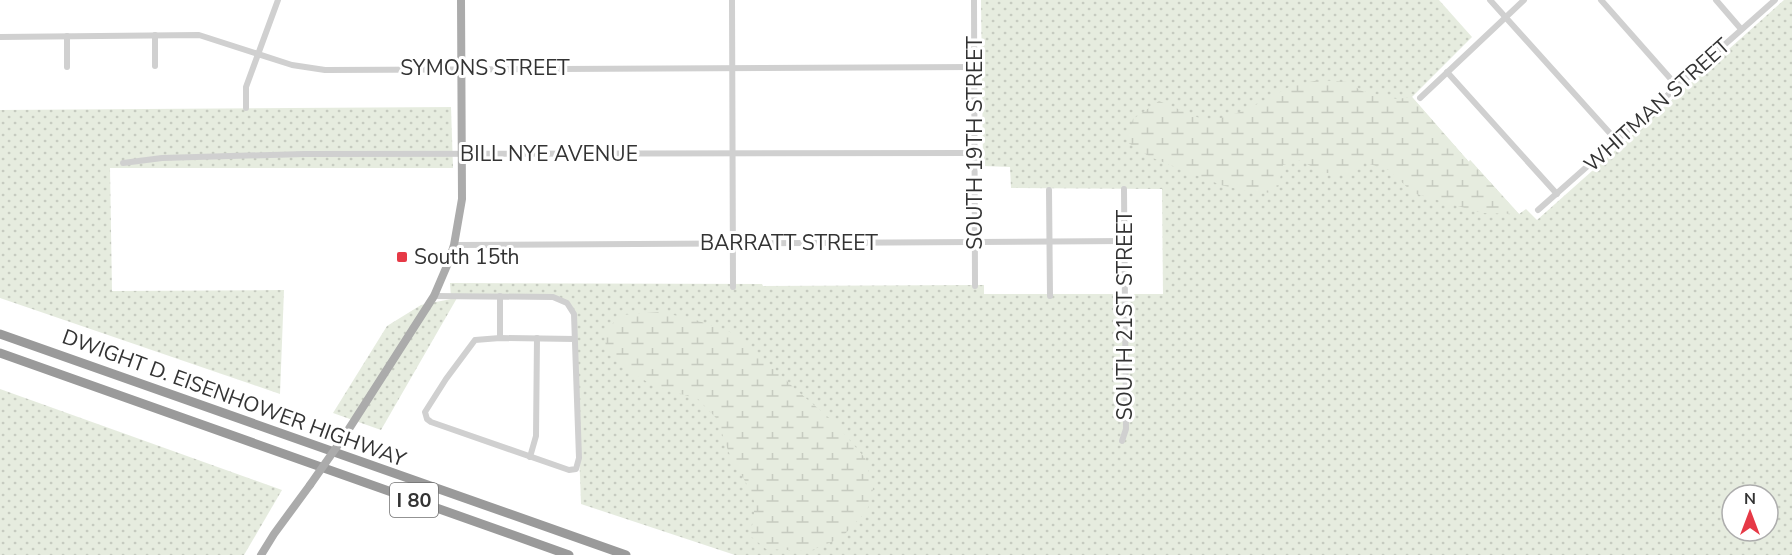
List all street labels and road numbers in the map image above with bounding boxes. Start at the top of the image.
street label: WHITMAN STREET [1578,32,1736,178]
street label: SOUTH 19TH STREET [961,36,989,250]
street label: SYMONS STREET [400,54,570,82]
street label: BILL NYE AVENUE [460,140,638,168]
street label: SOUTH 21ST STREET [1111,209,1139,420]
street label: BARRATT STREET [700,229,878,257]
street label: DWIGHT D. EISENHOWER HIGHWAY [58,323,410,474]
road number: I 80 [390,483,438,517]

